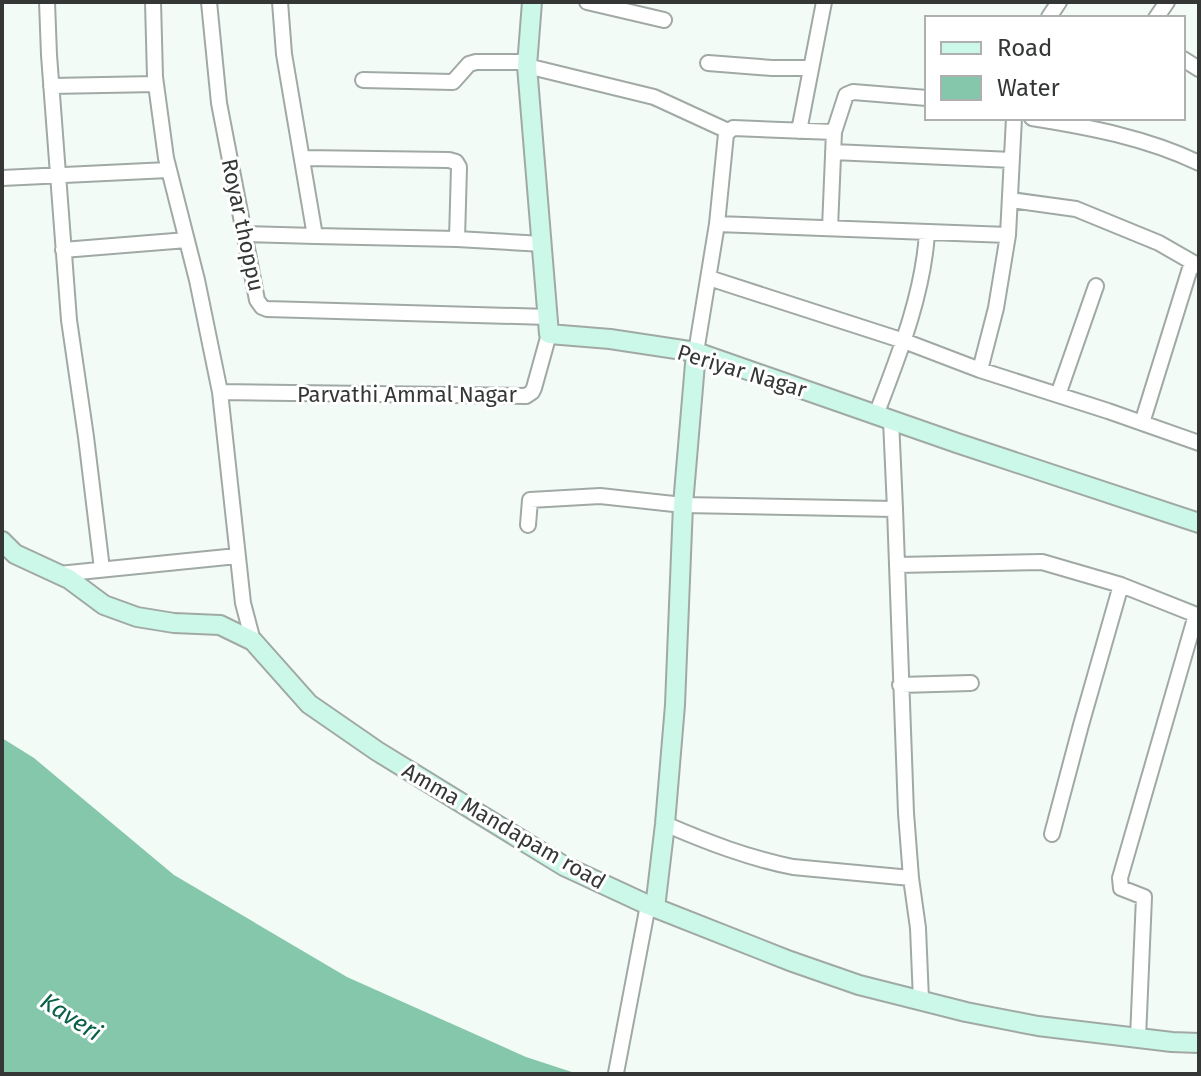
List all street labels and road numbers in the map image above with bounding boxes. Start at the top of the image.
street label: Royar thoppu [216,156,270,294]
street label: Periyar Nagar [674,339,810,404]
street label: Parvathi Ammal Nagar [297,381,517,408]
street label: Amma Mandapam road [398,757,610,895]

